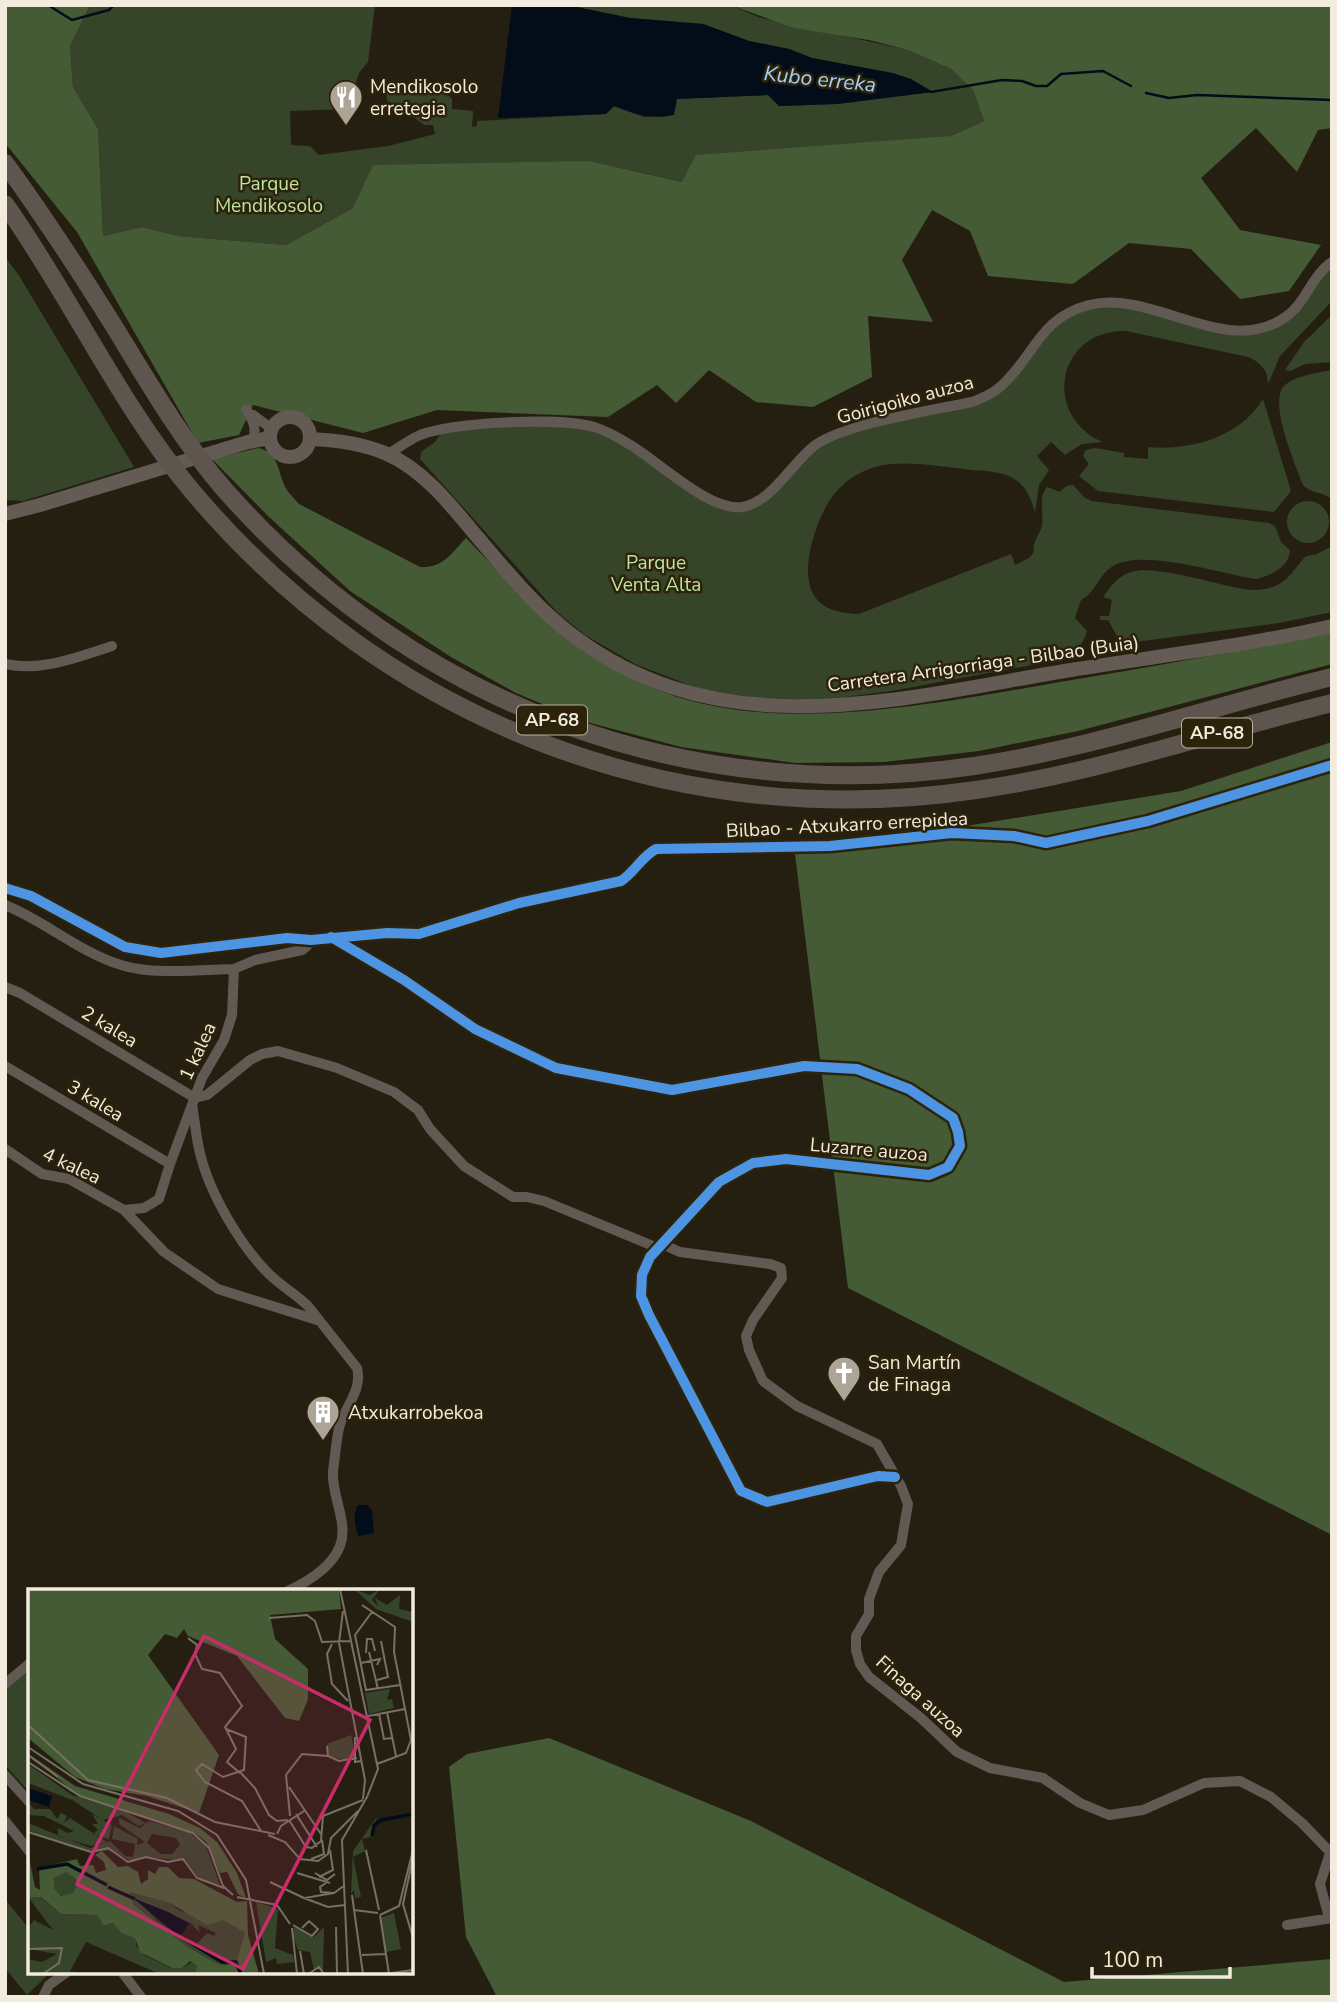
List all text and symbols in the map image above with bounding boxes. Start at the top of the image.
water label: Kubo erreka [762,59,878,99]
place label: Mendikosolo erretegia [370,74,478,122]
restaurant icon: Mendikosolo erretegia [327,78,365,127]
park label: Parque Mendikosolo [215,171,323,219]
street label: Goirigoiko auzoa [834,369,977,431]
park label: Parque Venta Alta [610,550,701,598]
street label: Carretera Arrigorriaga - Bilbao (Buia) [826,629,1141,699]
road number: AP-68 [517,706,587,734]
road number: AP-68 [1182,718,1252,748]
street label: Bilbao - Atxukarro errepidea [725,806,969,844]
street label: 2 kalea [76,1000,143,1054]
street label: 1 kalea [173,1018,223,1085]
street label: 3 kalea [62,1074,129,1128]
street label: Luzarre auzoa [809,1132,929,1168]
street label: 4 kalea [38,1141,105,1191]
place label: San Martín de Finaga [868,1350,961,1398]
church icon: San Martín de Finaga [825,1354,863,1403]
building icon: Atxukarrobekoa [304,1393,342,1442]
place label: Atxukarrobekoa [348,1400,484,1426]
inset map [28,1589,413,1974]
street label: Finaga auzoa [870,1650,971,1744]
scale bar [1092,1936,1230,1980]
text: 100 m [1102,1946,1163,1974]

